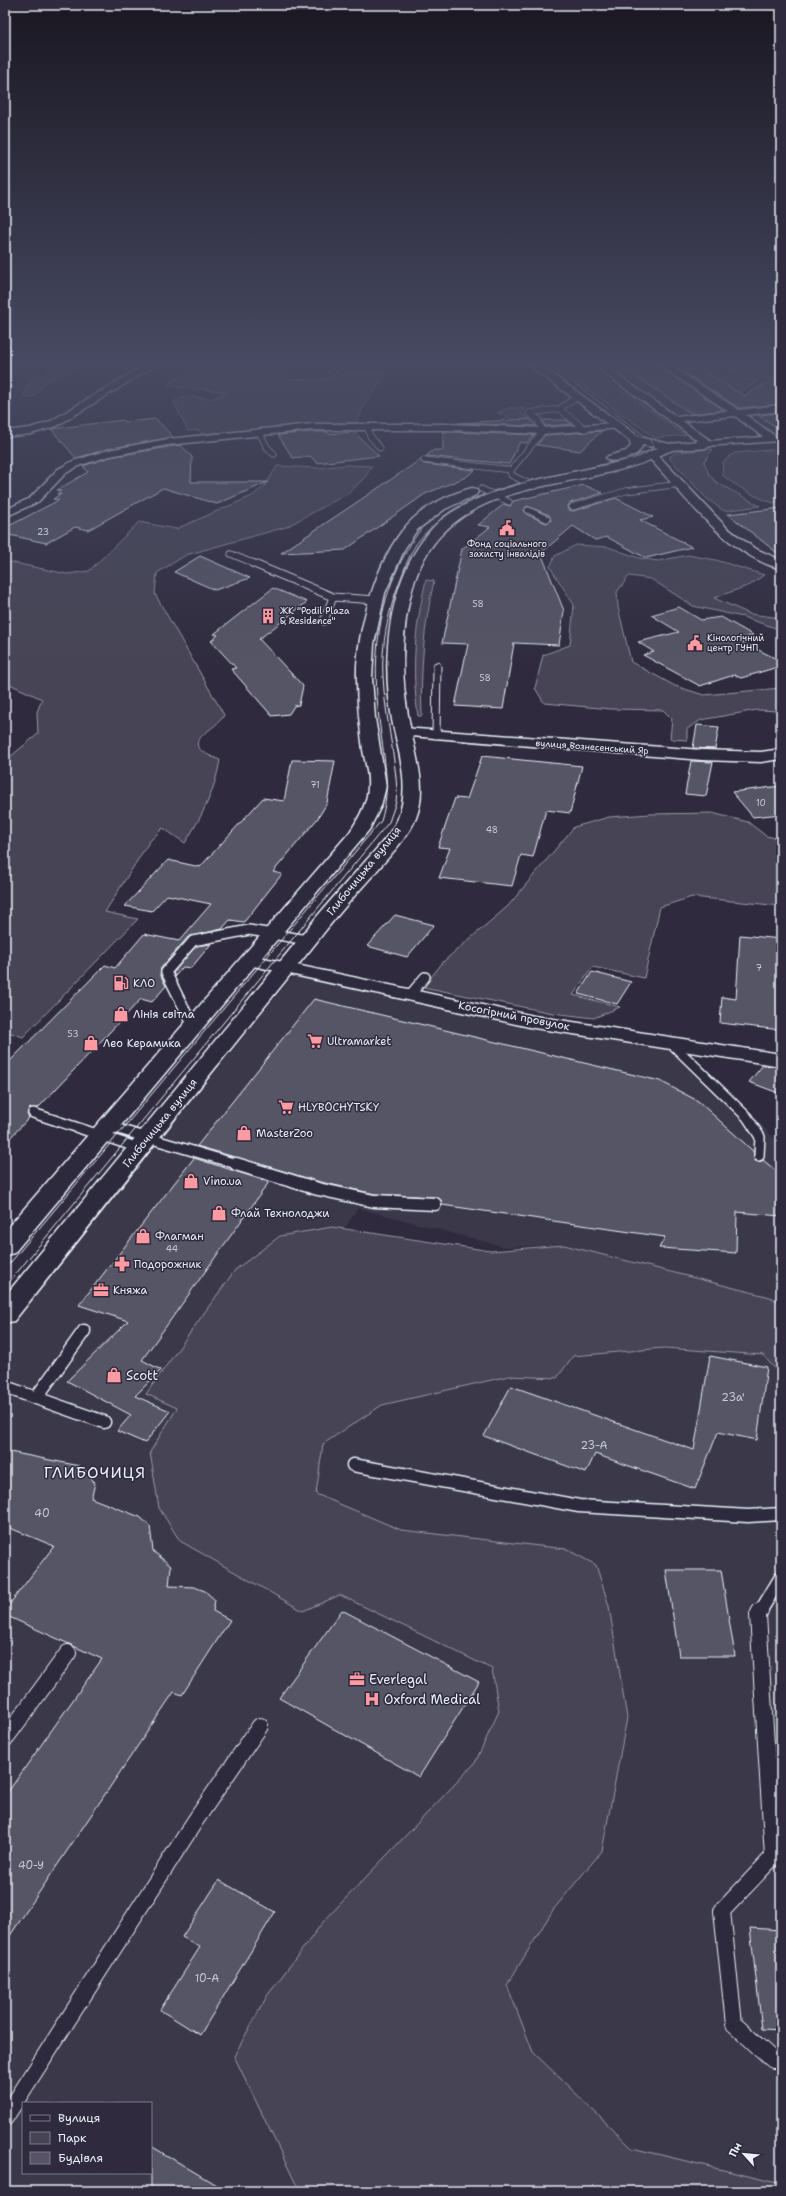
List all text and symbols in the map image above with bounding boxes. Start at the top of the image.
public building icon: Фонд соціального захисту інвалідів [498,519,516,537]
house number: 23 [37,526,49,538]
place label: Фонд соціального захисту інвалідів [467,538,547,560]
house number: 58 [472,598,484,610]
place label: ЖК "Podil Plaza & Residence" [280,605,350,627]
building icon: ЖК "Podil Plaza & Residence" [259,607,277,625]
place label: Кінологічний центр ГУНП [707,632,764,654]
public building icon: Кінологічний центр ГУНП [686,634,704,652]
house number: 58 [479,672,491,684]
street label: вулиця Вознесенський Яр [535,737,649,757]
house number: 71 [310,779,320,791]
house number: 10 [756,797,766,809]
street label: Глибочицька вулиця [323,823,405,919]
house number: 48 [486,824,498,836]
house number: 7 [756,962,762,974]
fuel station icon: КЛО [112,974,130,992]
place label: КЛО [133,976,155,991]
street label: Косогірний провулок [457,998,571,1034]
shop icon: Лінія світла [112,1005,130,1023]
place label: Лінія світла [133,1007,195,1022]
house number: 53 [67,1028,79,1040]
supermarket icon: Ultramarket [306,1032,324,1050]
shop icon: Лео Керамика [82,1034,100,1052]
place label: Ultramarket [327,1034,391,1049]
place label: Лео Керамика [103,1036,181,1051]
street label: Глибочицька вулиця [119,1075,201,1171]
supermarket icon: HLYBOCHYTSKY [277,1098,295,1116]
place label: HLYBOCHYTSKY [298,1100,380,1115]
shop icon: MasterZoo [235,1124,253,1142]
place label: MasterZoo [256,1126,313,1141]
shop icon: Vino.ua [182,1172,200,1190]
place label: Vino.ua [203,1174,242,1189]
shop icon: Флай Технолоджи [210,1204,228,1222]
place label: Флай Технолоджи [231,1206,329,1221]
shop icon: Флагман [134,1227,152,1245]
place label: Флагман [155,1229,204,1244]
house number: 44 [166,1243,178,1255]
pharmacy icon: Подорожник [113,1255,131,1273]
place label: Подорожник [134,1257,202,1272]
office icon: Княжа [92,1281,110,1299]
place label: Княжа [113,1283,147,1298]
shop icon: Scott [105,1366,123,1384]
place label: Scott [126,1367,159,1384]
house number: 23а' [721,1390,745,1405]
house number: 23-А [580,1438,608,1453]
district label: ГЛИБОЧИЦЯ [44,1462,146,1483]
house number: 40 [34,1506,50,1521]
office icon: Everlegal [348,1670,366,1688]
place label: Everlegal [369,1671,427,1688]
hospital icon: Oxford Medical [363,1690,381,1708]
place label: Oxford Medical [384,1691,480,1708]
house number: 40-У [18,1858,44,1873]
house number: 10-А [195,1971,219,1986]
legend [22,2102,152,2174]
text: Вулиця [58,2110,100,2126]
text: Парк [58,2130,87,2146]
north arrow [724,2134,764,2174]
text: Пн [726,2140,746,2160]
text: Будівля [58,2150,103,2166]

